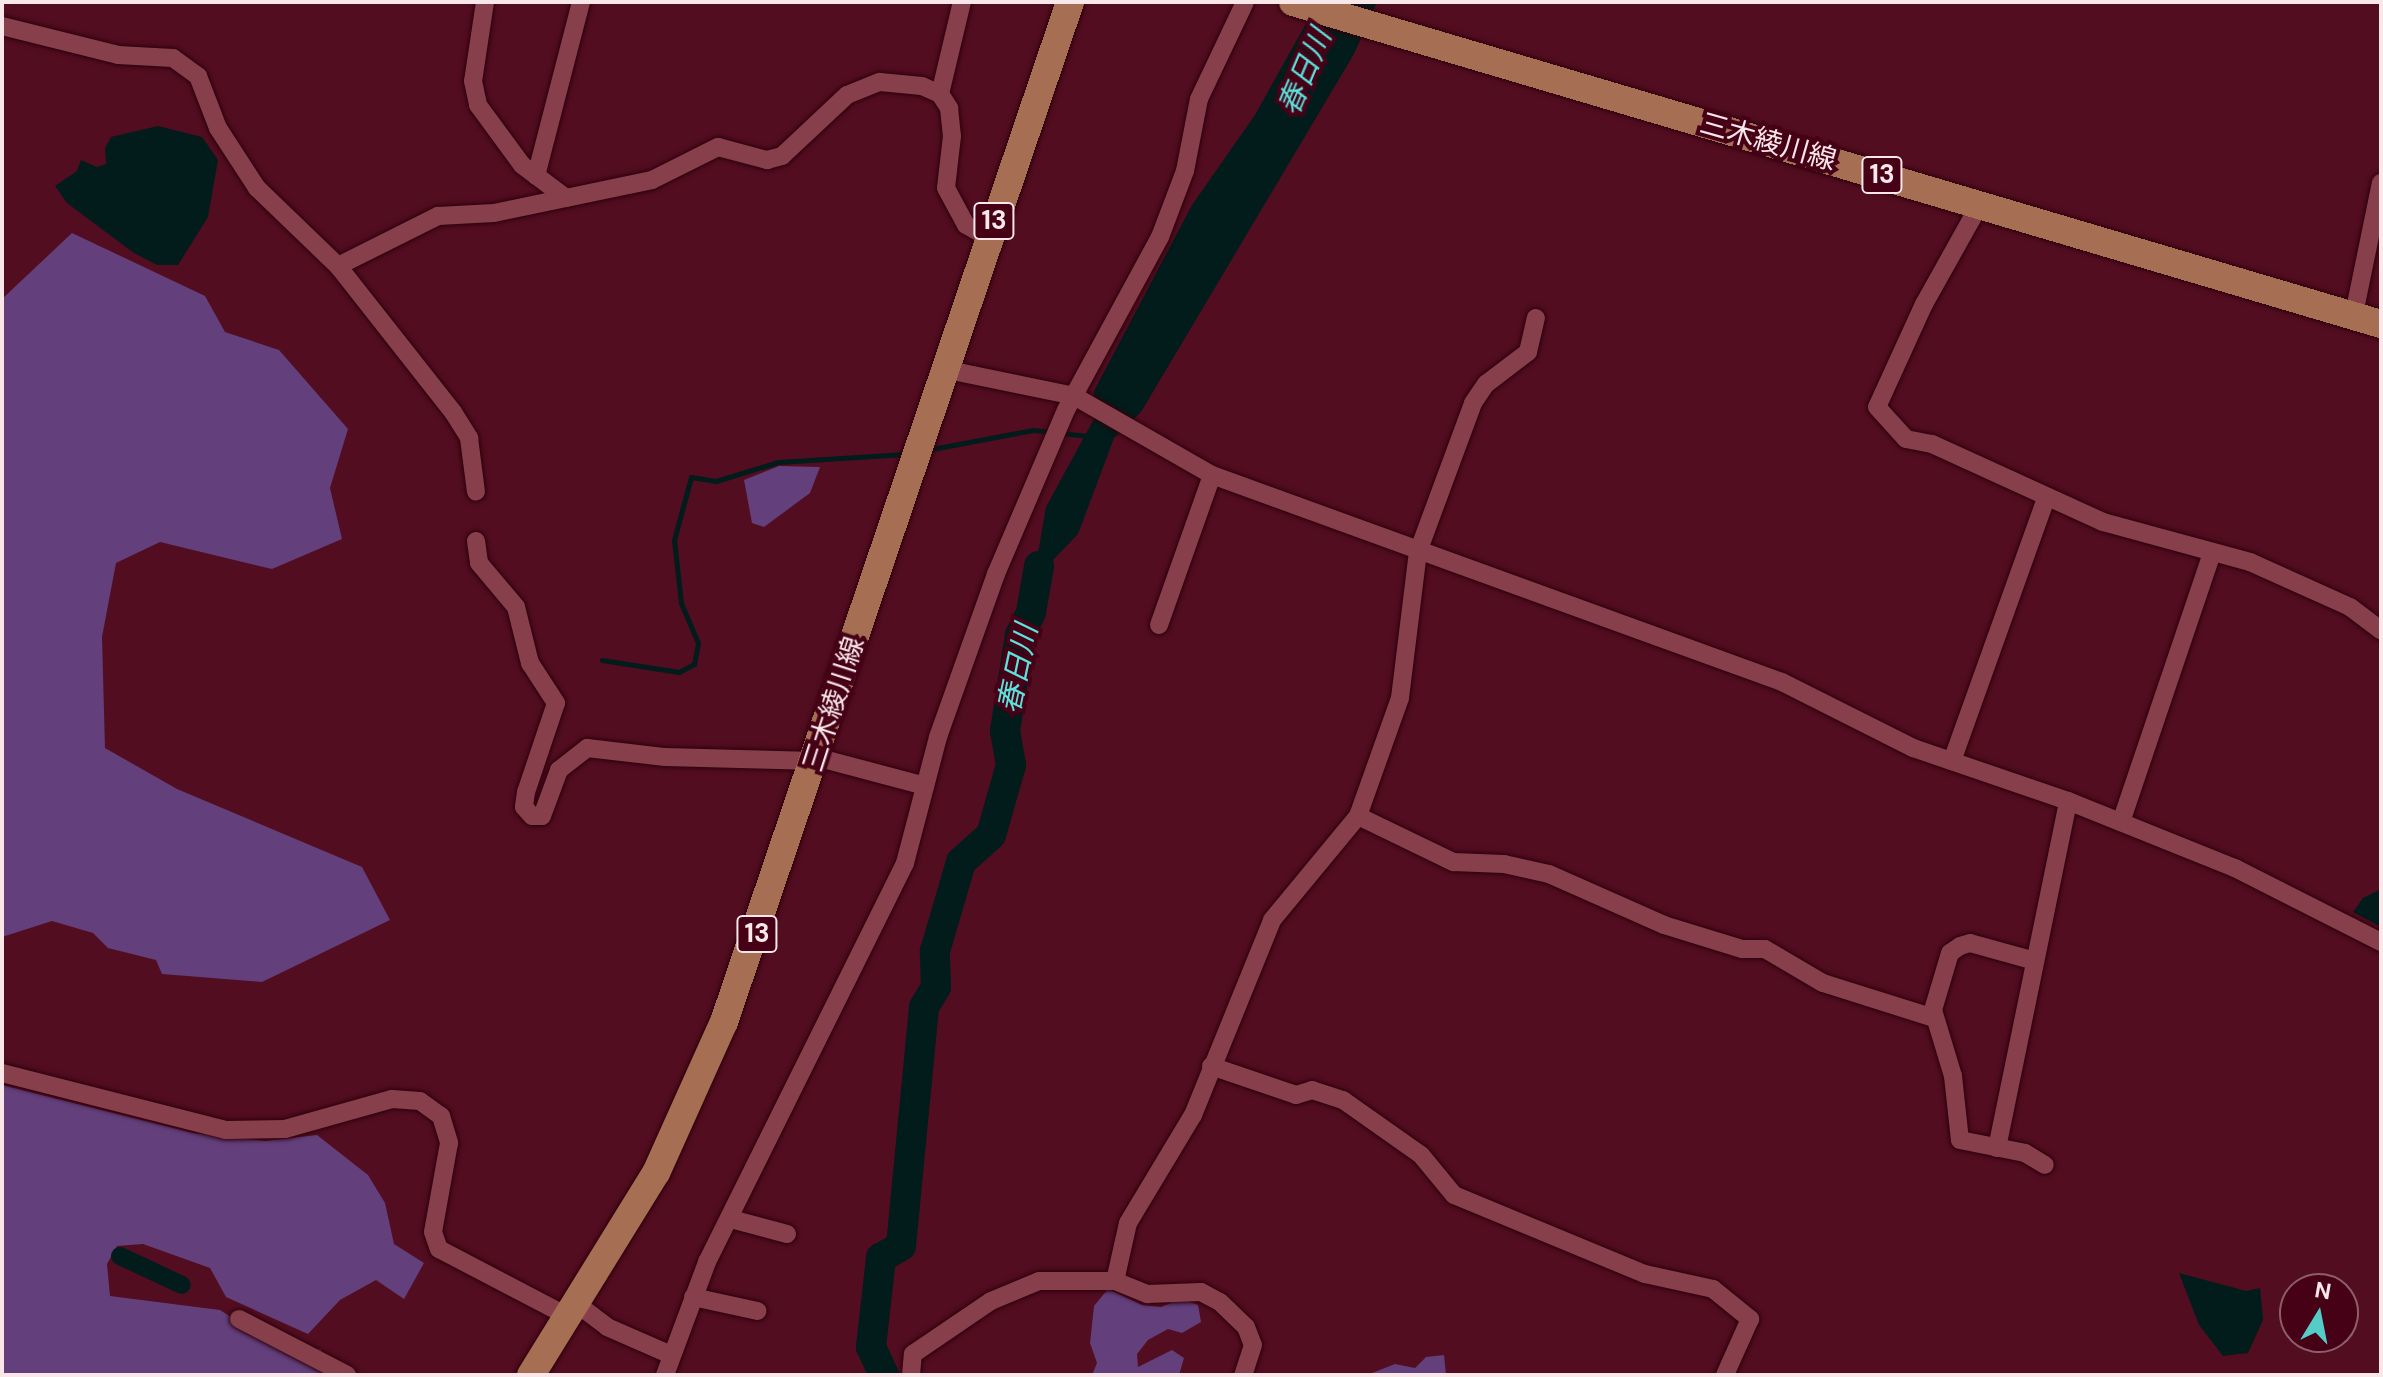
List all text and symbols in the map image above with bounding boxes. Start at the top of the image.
water label: 春日川 [1271,24,1339,120]
street label: 三木綾川線 [1696,107,1840,177]
road number: 13 [1860,153,1904,197]
road number: 13 [972,199,1016,243]
water label: 春日川 [991,621,1045,717]
street label: 三木綾川線 [796,632,872,776]
road number: 13 [735,912,779,956]
north arrow [2279,1273,2359,1353]
text: N [2312,1275,2333,1307]

